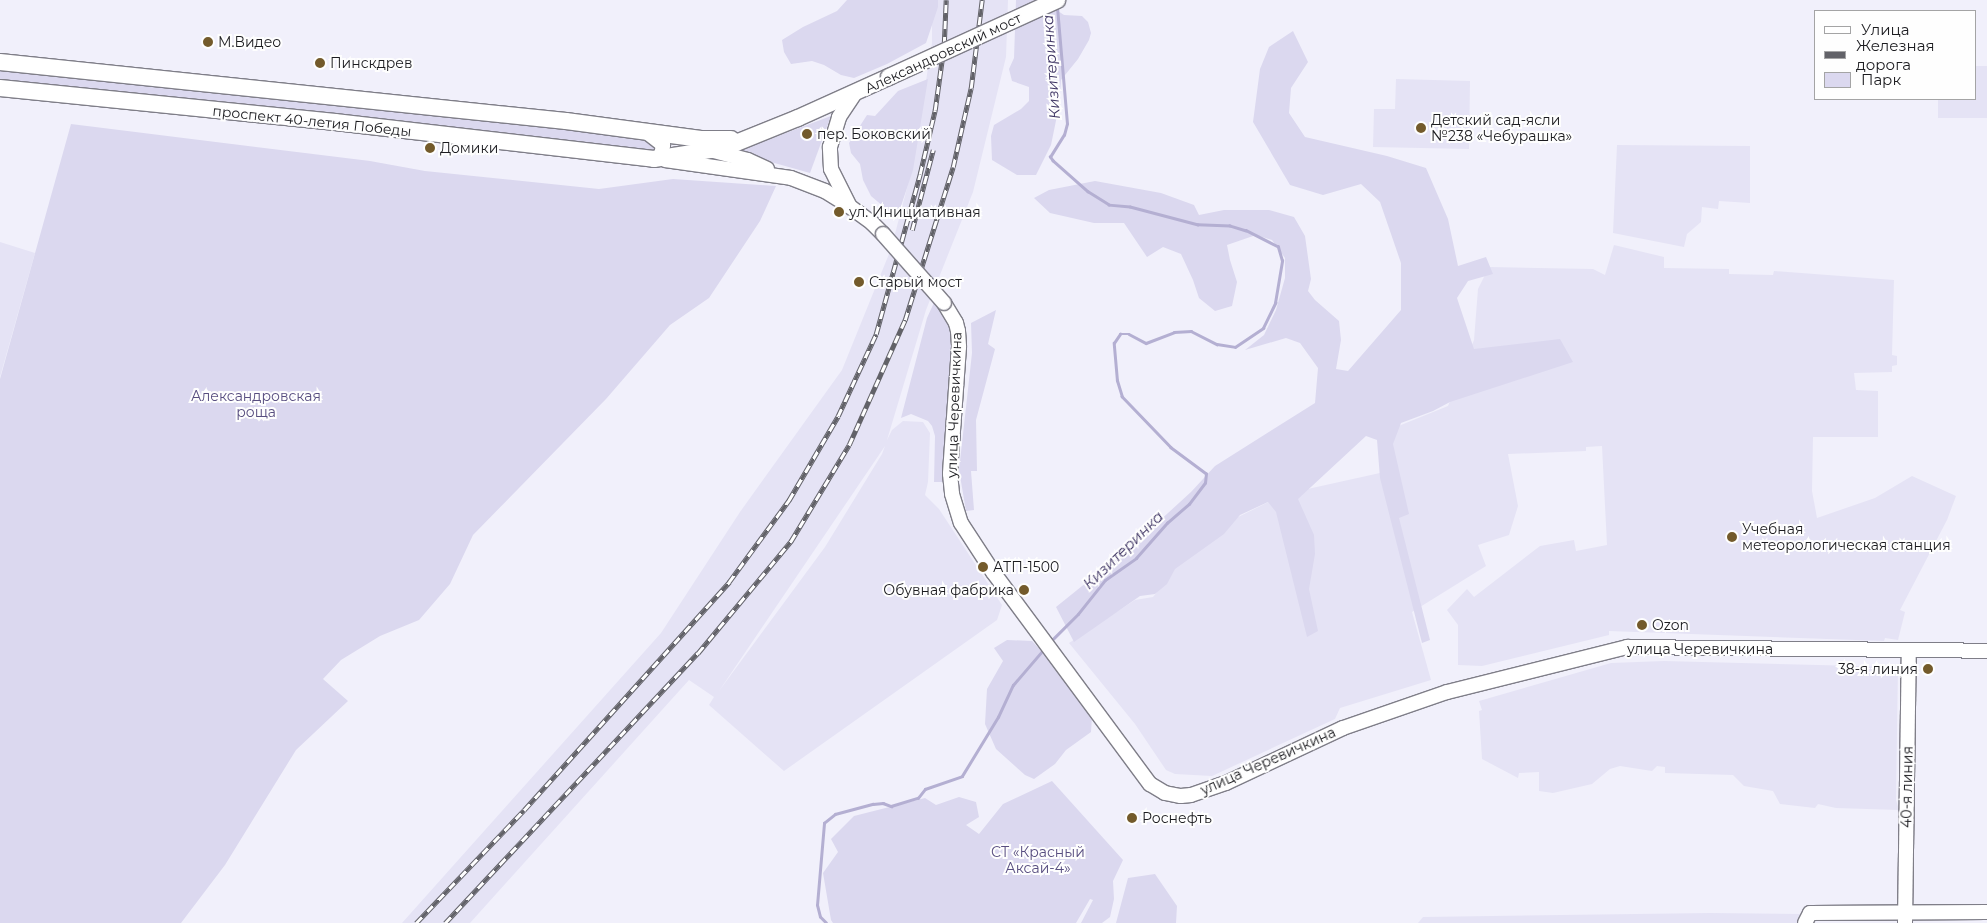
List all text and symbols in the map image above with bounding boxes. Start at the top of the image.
street label: Александровский мост [862,9,1024,97]
legend [1814,10,1977,100]
water label: Кизитеринка [1038,14,1064,120]
text: Улица [1861,20,1909,39]
place label: М.Видео [218,34,281,50]
marker: М.Видео [202,36,214,48]
text: Железная дорога [1856,36,1935,74]
place label: Пинскдрев [330,55,413,71]
marker: Пинскдрев [314,57,326,69]
text: Парк [1861,70,1901,89]
street label: проспект 40-летия Победы [212,102,412,140]
place label: Детский сад-ясли №238 «Чебурашка» [1431,112,1572,144]
marker: Детский сад-ясли №238 «Чебурашка» [1415,122,1427,134]
place label: пер. Боковский [817,126,931,142]
marker: пер. Боковский [801,128,813,140]
place label: Домики [440,140,498,156]
marker: Домики [424,142,436,154]
place label: ул. Инициативная [849,204,981,220]
marker: ул. Инициативная [833,206,845,218]
place label: Старый мост [869,274,962,290]
marker: Старый мост [853,276,865,288]
street label: улица Черевичкина [943,332,965,478]
park label: Александровская роща [191,388,321,421]
water label: Кизитеринка [1079,507,1167,593]
place label: Учебная метеорологическая станция [1742,521,1951,554]
marker: Учебная метеорологическая станция [1726,531,1738,543]
place label: АТП-1500 [993,559,1059,575]
marker: АТП-1500 [977,561,989,573]
place label: Обувная фабрика [883,582,1014,598]
marker: Обувная фабрика [1018,584,1030,596]
place label: Ozon [1652,617,1689,633]
marker: Ozon [1636,619,1648,631]
street label: улица Черевичкина [1627,641,1773,657]
place label: 38-я линия [1838,661,1918,677]
marker: 38-я линия [1922,663,1934,675]
street label: улица Черевичкина [1198,724,1338,798]
street label: 40-я линия [1898,746,1916,828]
place label: Роснефть [1142,810,1212,826]
marker: Роснефть [1126,812,1138,824]
park label: СТ «Красный Аксай-4» [991,844,1085,876]

